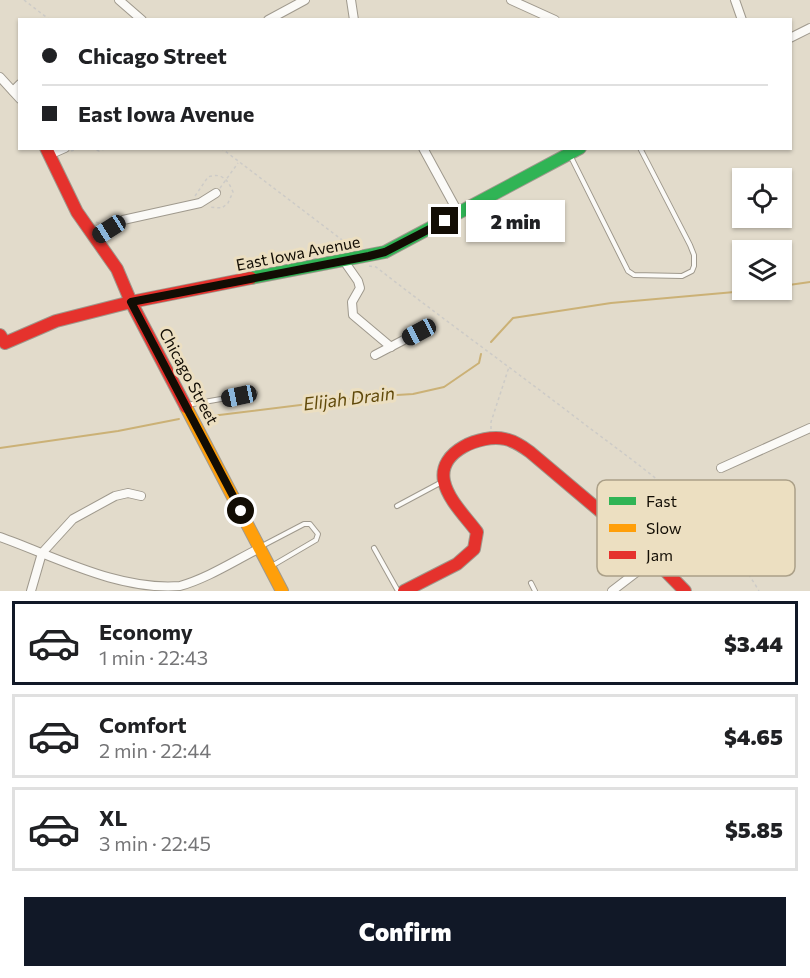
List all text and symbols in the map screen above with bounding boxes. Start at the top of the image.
text: Chicago Street [78,42,227,69]
text: East Iowa Avenue [78,100,254,127]
map controls [732,168,792,300]
button: locate [732,168,792,228]
callout: 2 min [466,200,565,242]
route end [431,207,458,234]
text: 2 min [490,209,541,233]
car [89,212,129,246]
street label: East Iowa Avenue [234,231,362,274]
button: layers [732,240,792,300]
car [399,316,439,348]
street label: Chicago Street [156,324,223,428]
water label: Elijah Drain [302,381,396,415]
car [220,383,258,409]
legend [597,480,795,576]
text: Fast [646,491,677,510]
route start [227,497,254,524]
text: Slow [646,518,682,537]
text: Jam [646,545,673,564]
icon: car [27,616,81,670]
text: Economy [99,618,193,645]
text: $3.44 [724,630,783,657]
text: 1 min · 22:43 [99,645,208,669]
icon: car [27,709,81,763]
text: Comfort [99,711,187,738]
text: $4.65 [724,723,783,750]
text: 2 min · 22:44 [99,738,211,762]
icon: car [27,802,81,856]
text: XL [99,804,127,831]
text: $5.85 [725,816,783,843]
text: 3 min · 22:45 [99,831,211,855]
button: Confirm [24,897,786,966]

